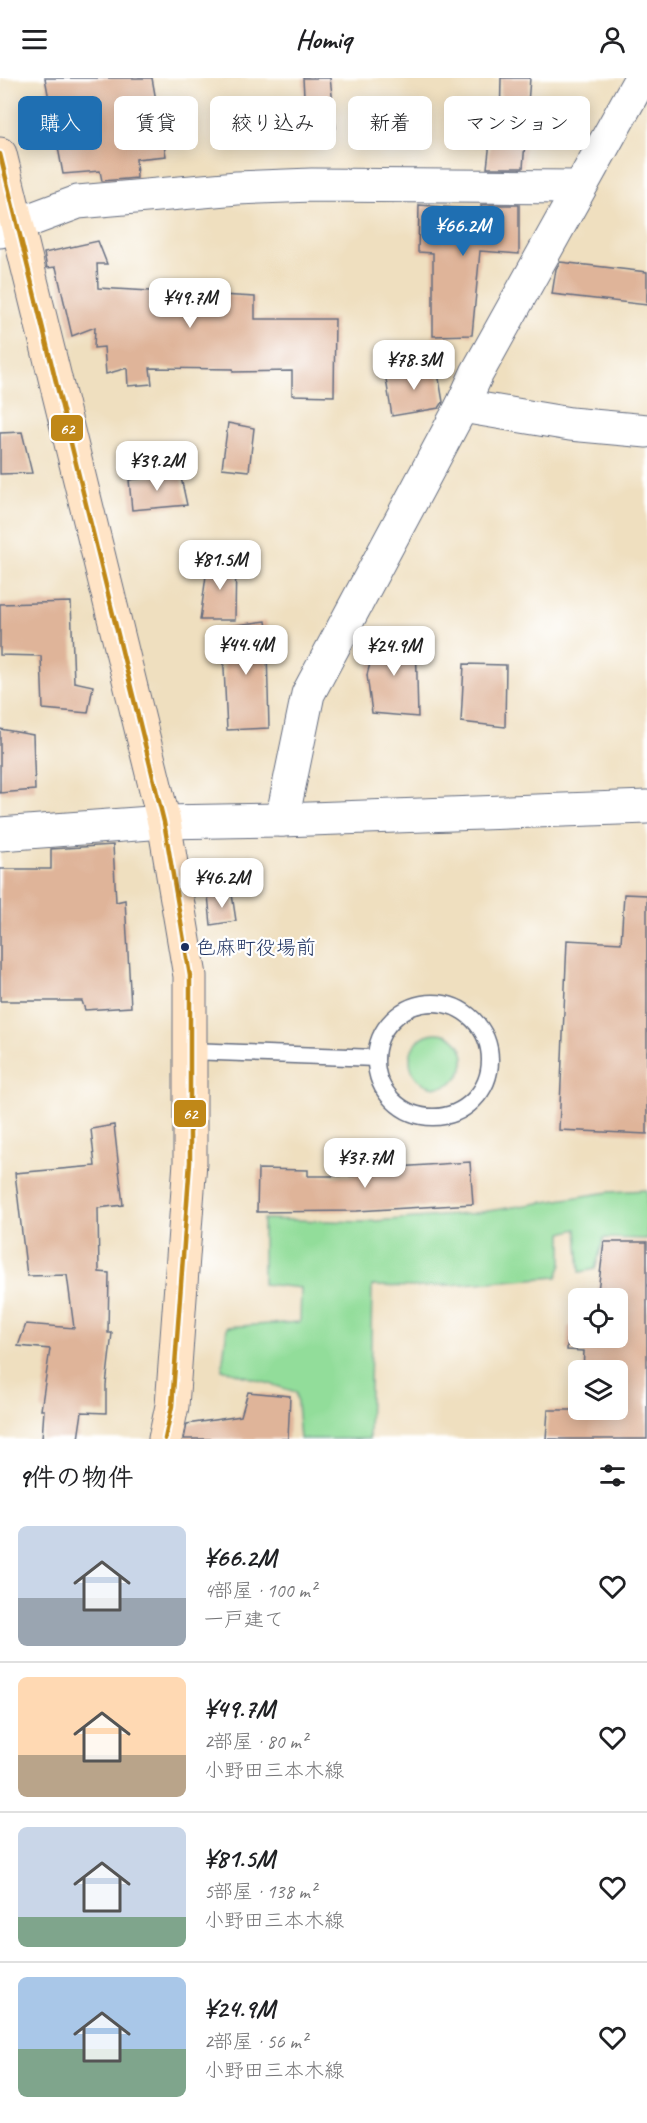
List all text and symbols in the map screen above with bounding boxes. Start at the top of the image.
text: Homiq [295,22,352,56]
icon: menu [18,23,51,56]
icon: person [596,23,629,56]
chip: 購入 [18,96,102,150]
chip: 賃貸 [114,96,198,150]
chip: 絞り込み [210,96,336,150]
chip: 新着 [348,96,432,150]
chip: マンション [444,96,590,150]
pin: ¥66.2M [414,206,512,257]
text: ¥66.2M [435,213,491,238]
pin: ¥49.7M [141,278,239,329]
text: ¥49.7M [163,285,217,310]
pin: ¥78.3M [365,340,463,391]
text: ¥78.3M [387,347,441,372]
line badge: 62 [50,414,84,442]
text: 62 [60,419,76,439]
pin: ¥39.2M [108,441,206,492]
text: ¥39.2M [130,448,184,473]
pin: ¥81.5M [171,540,269,591]
text: ¥81.5M [193,547,247,572]
pin: ¥44.4M [197,625,295,676]
pin: ¥24.9M [345,626,443,677]
text: ¥44.4M [219,632,273,657]
text: ¥24.9M [367,633,421,658]
pin: ¥46.2M [173,858,271,909]
text: ¥46.2M [195,865,249,890]
place label: 色麻町役場前 [196,935,316,960]
marker: 色麻町役場前 [179,941,191,953]
line badge: 62 [173,1099,207,1128]
text: 62 [183,1104,199,1124]
pin: ¥37.7M [316,1138,414,1189]
text: ¥37.7M [338,1145,392,1170]
map controls [568,1288,628,1420]
button: locate [568,1288,628,1348]
button: layers [568,1360,628,1420]
icon: filters [596,1459,629,1492]
text: 9件の物件 [18,1461,133,1494]
text: ¥66.2M [204,1541,276,1574]
icon: home [66,1550,138,1622]
icon: heart [596,1570,629,1603]
text: 4部屋 · 100 m² [204,1578,316,1603]
text: 一戸建て [204,1607,284,1632]
text: ¥49.7M [204,1692,275,1725]
icon: home [66,1701,138,1773]
icon: heart [596,1721,629,1754]
text: 2部屋 · 80 m² [204,1729,307,1754]
text: 小野田三本木線 [204,1758,344,1783]
text: ¥81.5M [204,1842,275,1875]
icon: home [66,1851,138,1923]
icon: heart [596,1871,629,1904]
text: 5部屋 · 138 m² [204,1879,316,1904]
text: 小野田三本木線 [204,1908,344,1933]
text: ¥24.9M [204,1992,275,2025]
icon: home [66,2001,138,2073]
icon: heart [596,2021,629,2054]
text: 2部屋 · 56 m² [204,2029,307,2054]
text: 小野田三本木線 [204,2058,344,2083]

